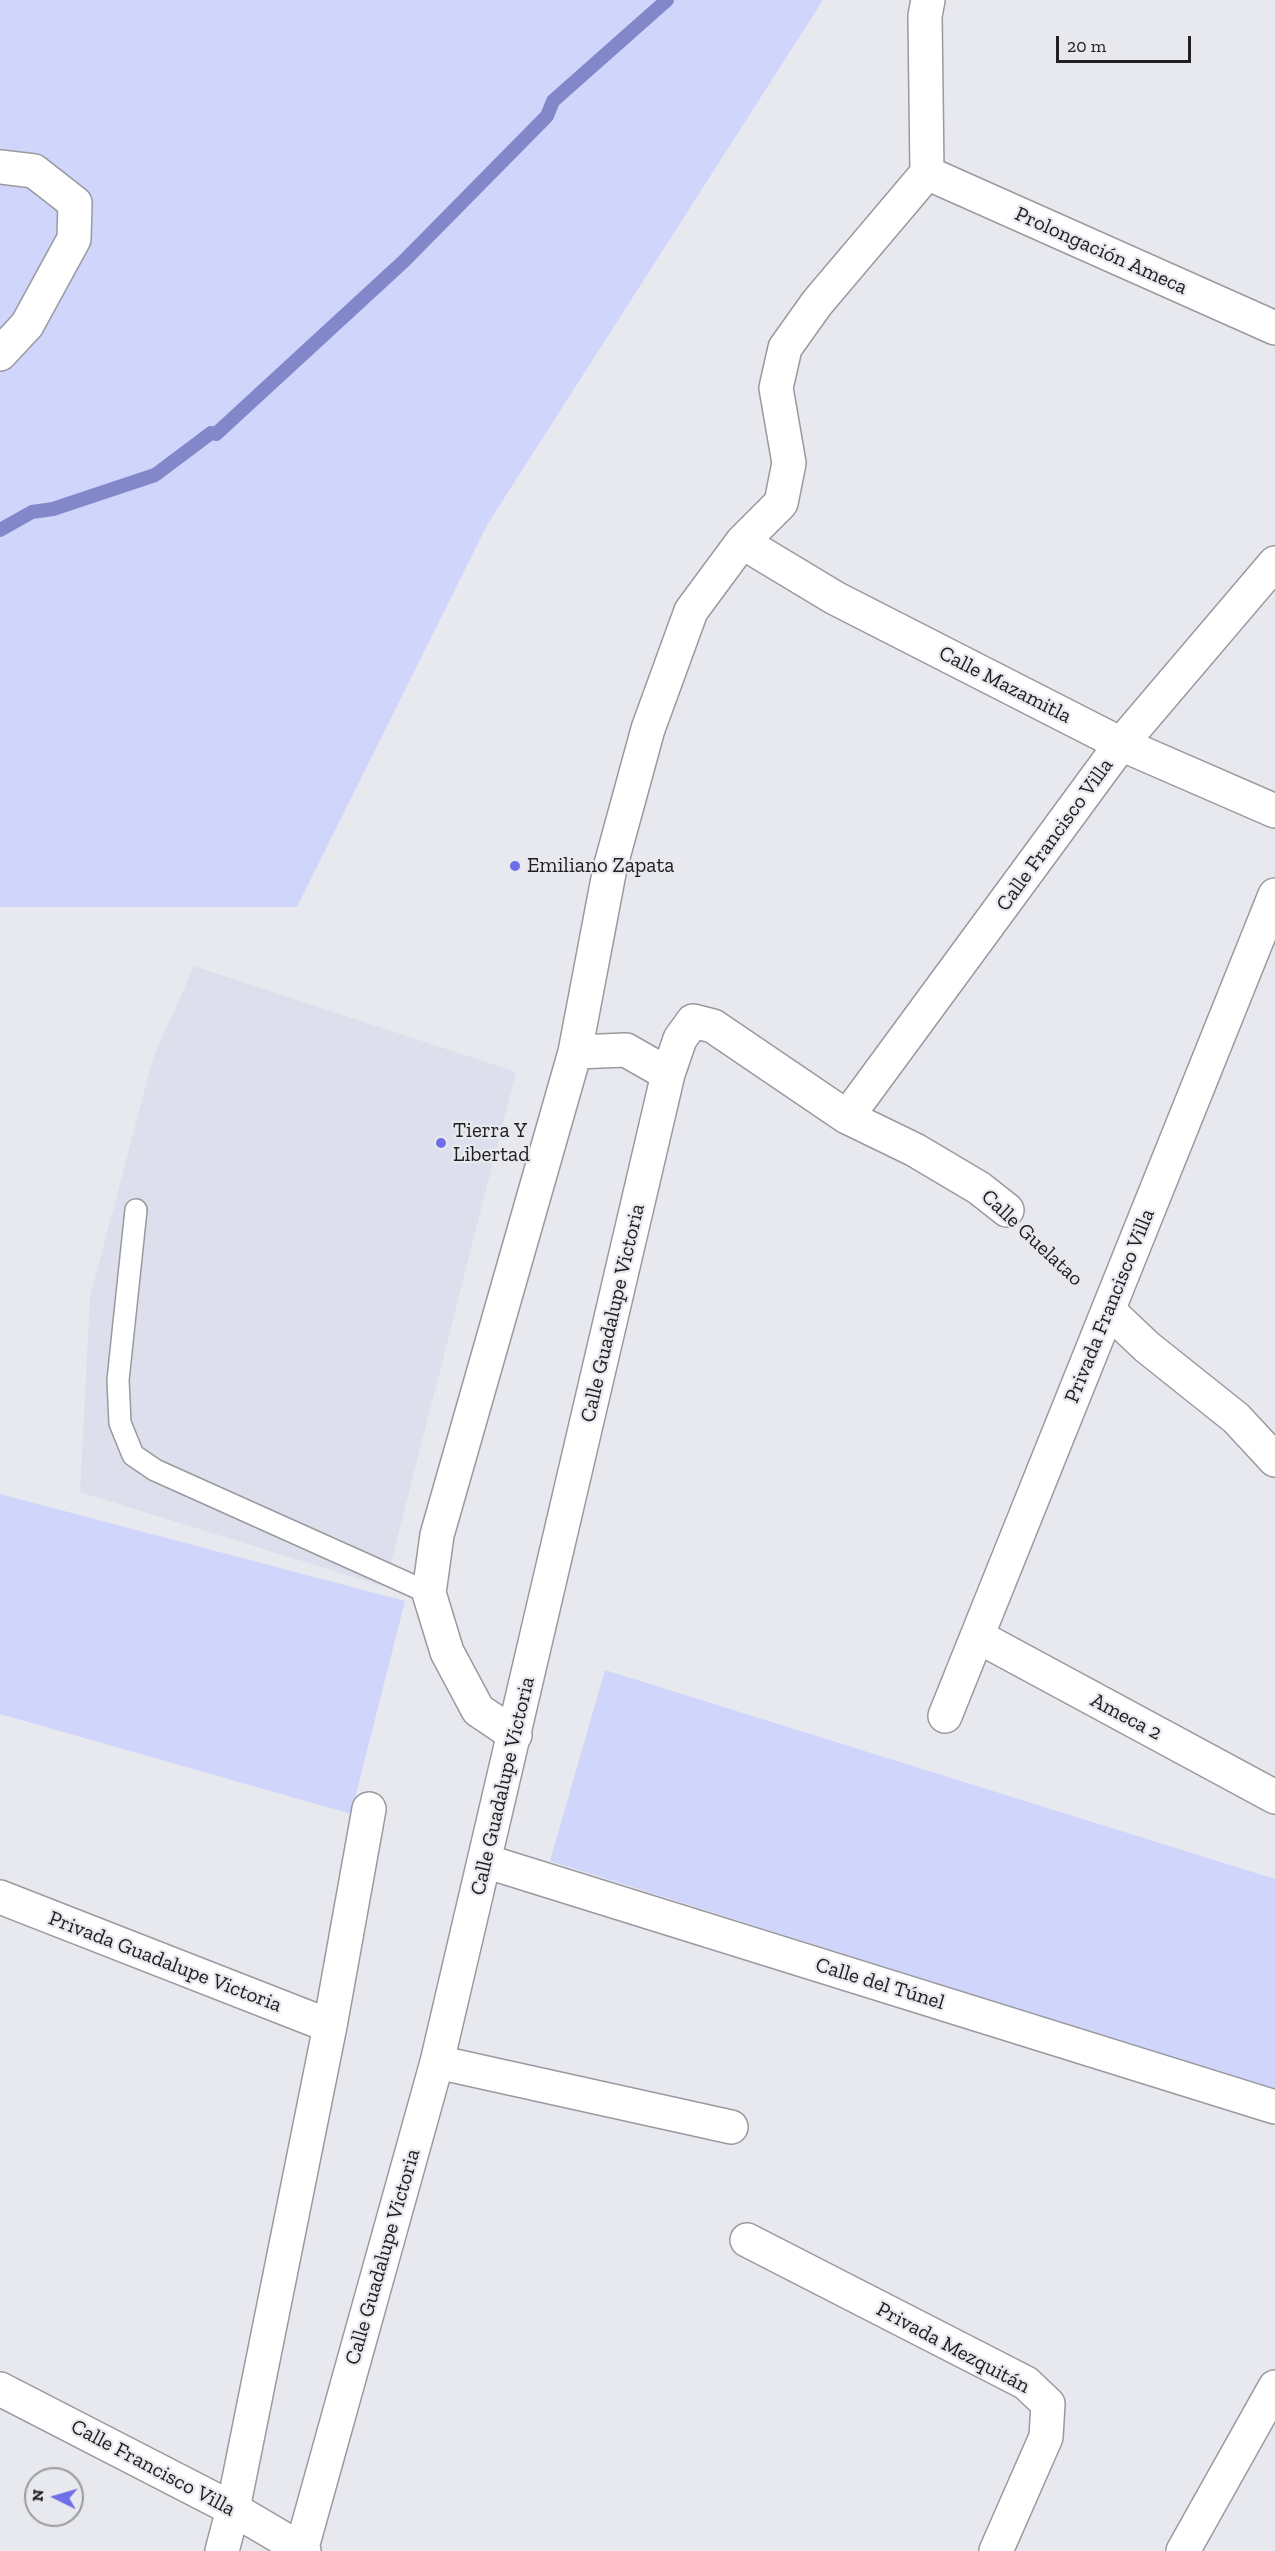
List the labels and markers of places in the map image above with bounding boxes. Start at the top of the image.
place label: Emiliano Zapata [527,853,674,879]
marker: Emiliano Zapata [508,859,522,873]
place label: Tierra Y Libertad [453,1118,530,1168]
marker: Tierra Y Libertad [434,1136,448,1150]

